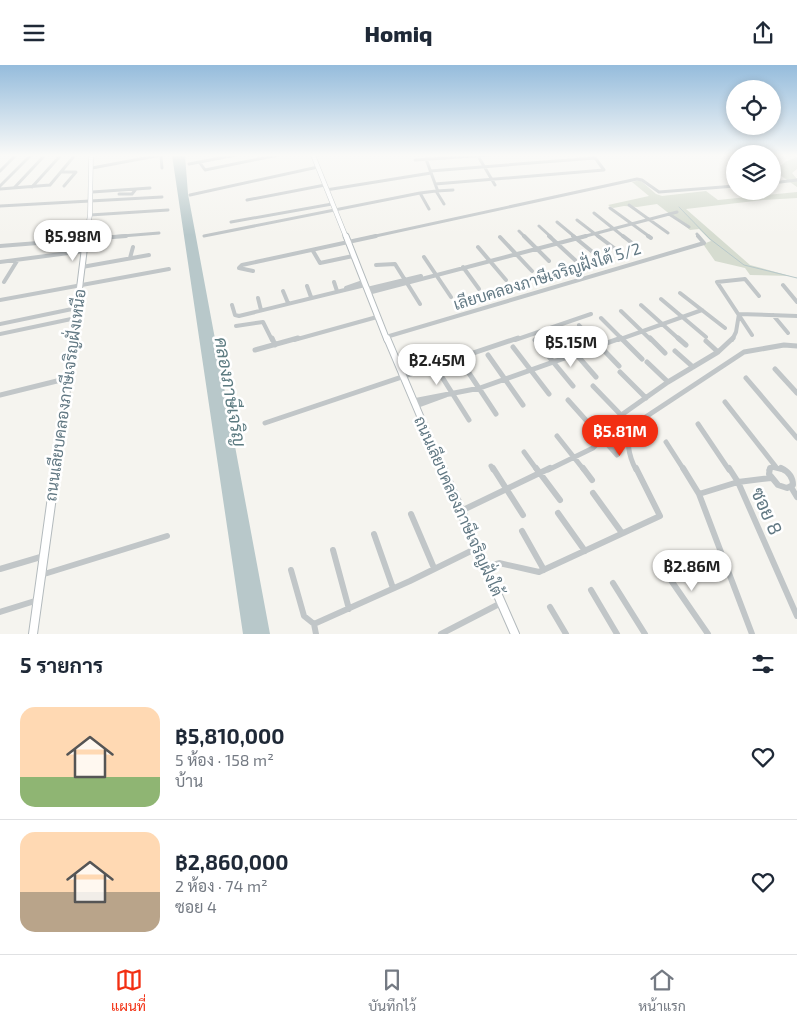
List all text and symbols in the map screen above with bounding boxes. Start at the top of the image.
icon: menu [20,19,48,47]
icon: share [749,19,777,47]
text: Homiq [365,20,432,46]
map controls [726,80,781,200]
button: locate [726,80,781,135]
button: layers [726,145,781,200]
pin: ฿5.98M [32,219,114,262]
text: ฿5.98M [45,226,101,245]
street label: เลียบคลองภาษีเจริญฝั่งใต้ 5/2 [450,235,643,314]
street label: ถนนเลียบคลองภาษีเจริญฝั่งเหนือ [37,287,90,502]
pin: ฿5.15M [530,325,612,368]
text: ฿5.15M [545,332,597,351]
water label: คลองภาษีเจริญ [210,335,252,449]
pin: ฿2.45M [396,343,478,386]
text: ฿2.45M [409,350,465,369]
street label: ถนนเลียบคลองภาษีเจริญฝั่งใต้ [410,411,511,600]
pin: ฿5.81M [579,415,661,457]
text: ฿5.81M [593,421,647,440]
street label: ซอย 8 [747,484,788,538]
pin: ฿2.86M [651,549,733,592]
text: ฿2.86M [664,556,720,575]
icon: filters [749,650,777,678]
text: 5 รายการ [20,652,103,677]
text: ฿5,810,000 [175,723,285,748]
icon: home [60,727,120,787]
icon: heart [749,743,777,771]
text: 5 ห้อง · 158 m² [175,750,274,769]
text: บ้าน [175,771,203,790]
text: ฿2,860,000 [175,849,289,874]
icon: home [60,852,120,912]
icon: heart [749,868,777,896]
text: 2 ห้อง · 74 m² [175,876,268,895]
text: ซอย 4 [175,897,217,916]
tab: แผนที่ [111,966,146,1014]
tab: บันทึกไว้ [368,966,416,1014]
tab: หน้าแรก [638,966,686,1014]

